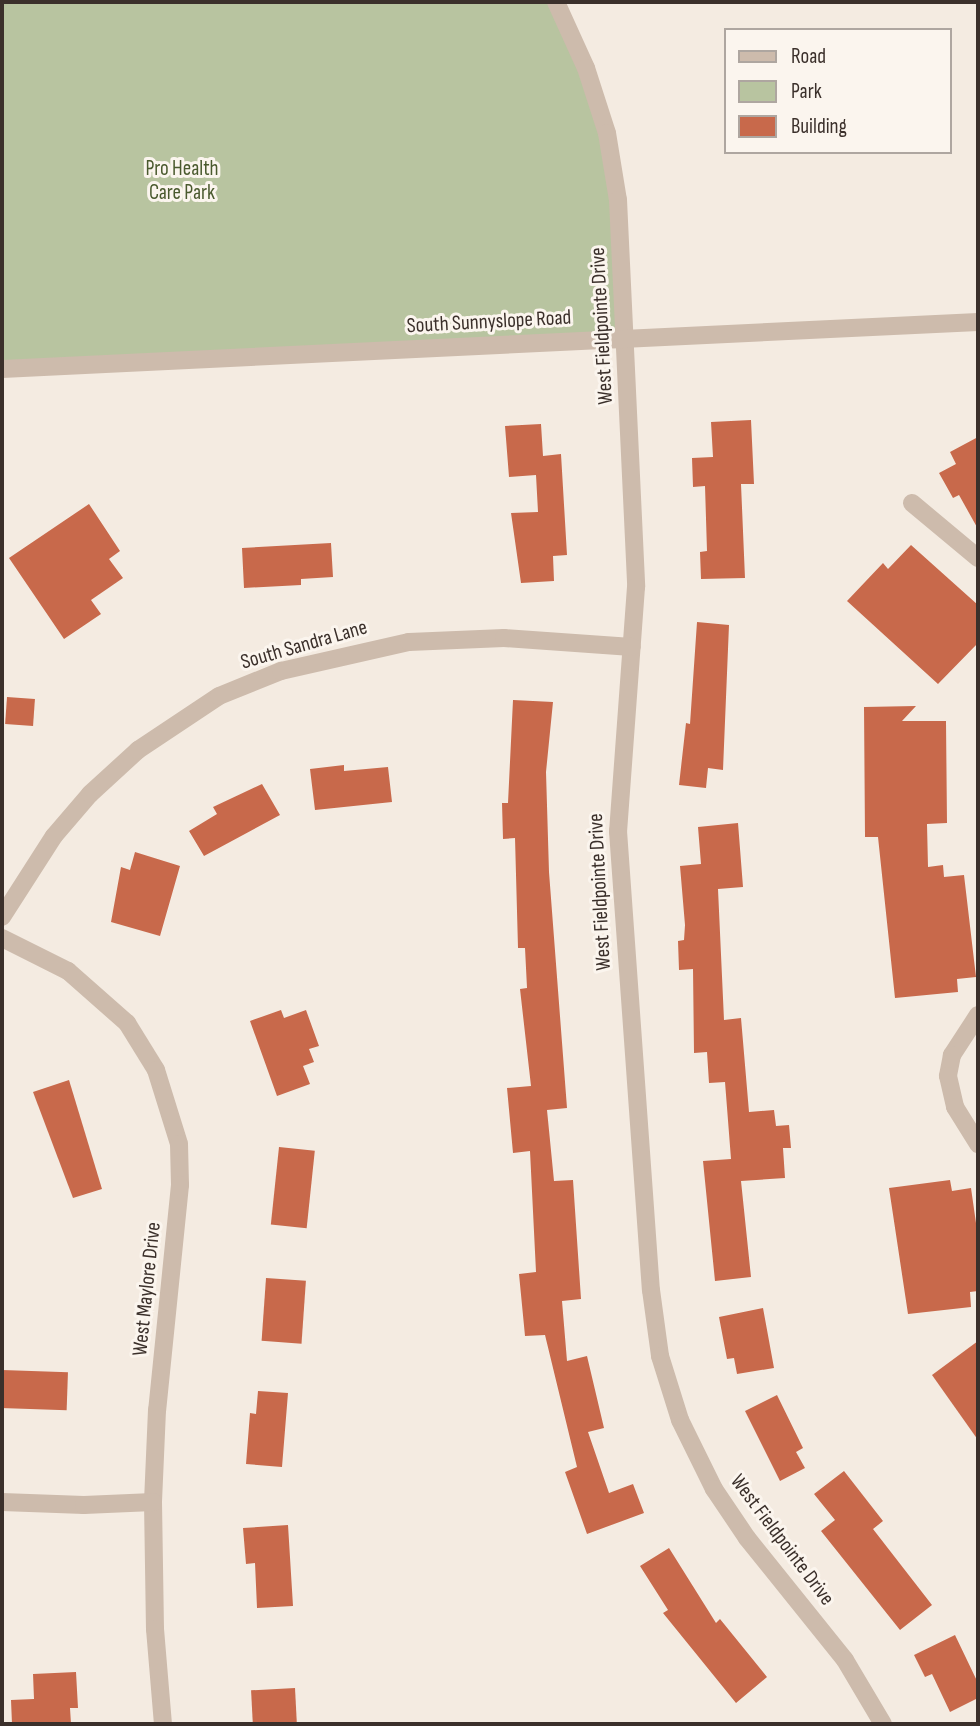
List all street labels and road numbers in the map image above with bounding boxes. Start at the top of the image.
street label: West Fieldpointe Drive [585,247,619,405]
street label: South Sunnyslope Road [406,305,572,339]
street label: South Sandra Lane [238,615,370,675]
street label: West Fieldpointe Drive [583,813,617,971]
street label: West Maylore Drive [127,1221,167,1357]
street label: West Fieldpointe Drive [725,1470,839,1610]

